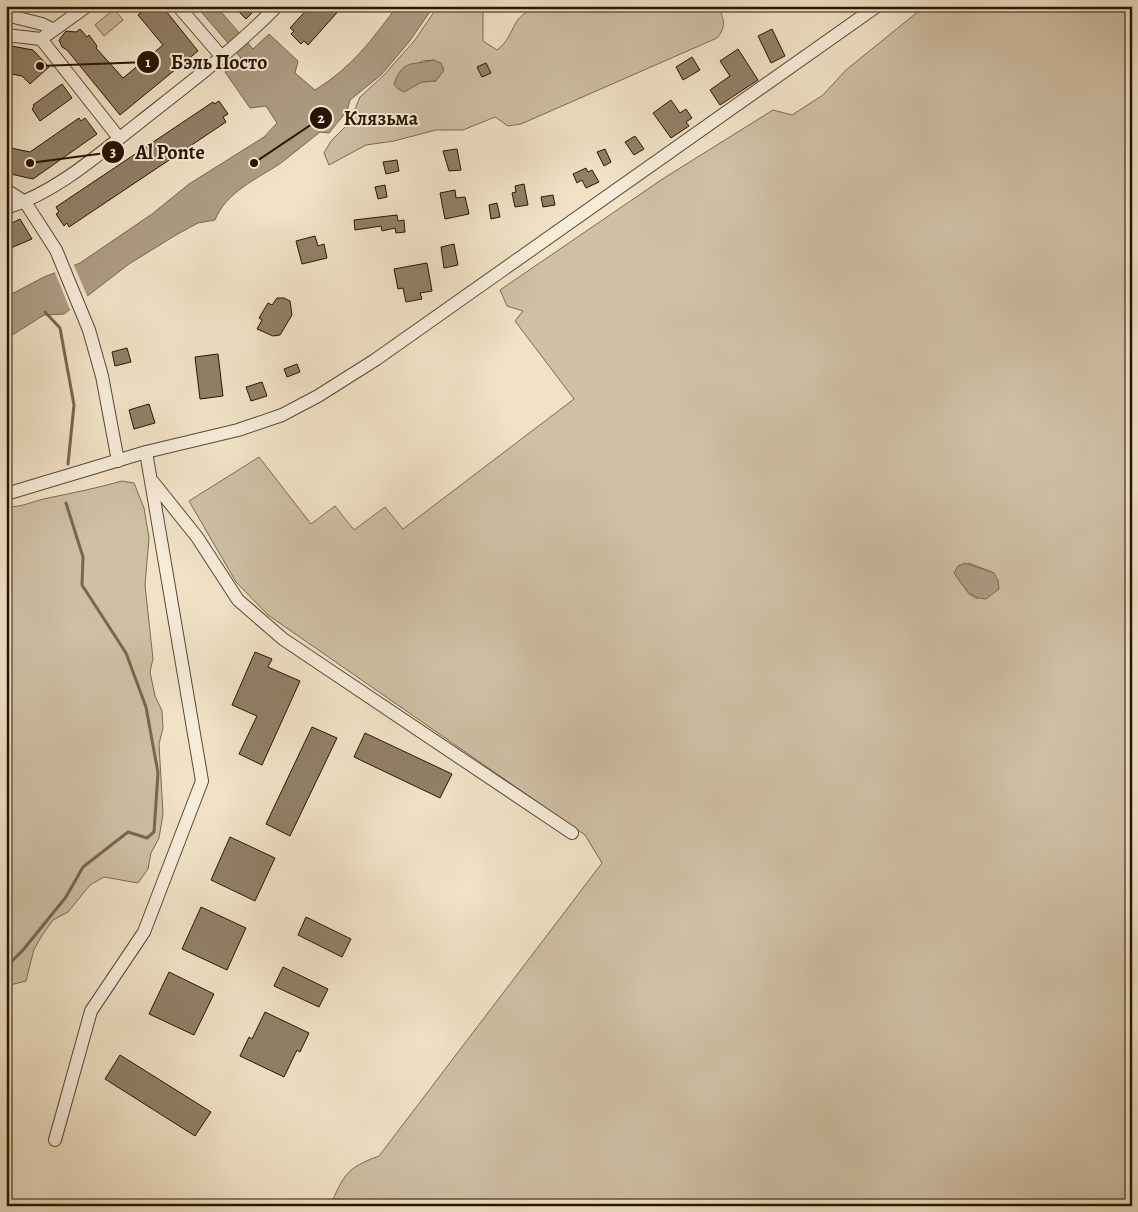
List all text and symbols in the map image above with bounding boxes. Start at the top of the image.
callout: Бэль Посто [136,44,278,79]
text: Бэль Посто [171,49,267,76]
text: 1 [145,52,151,72]
callout: Клязьма [309,100,428,135]
text: Клязьма [344,105,419,132]
text: 2 [317,108,325,128]
callout: Al Ponte [100,135,214,170]
text: Al Ponte [134,139,205,166]
text: 3 [110,142,116,162]

